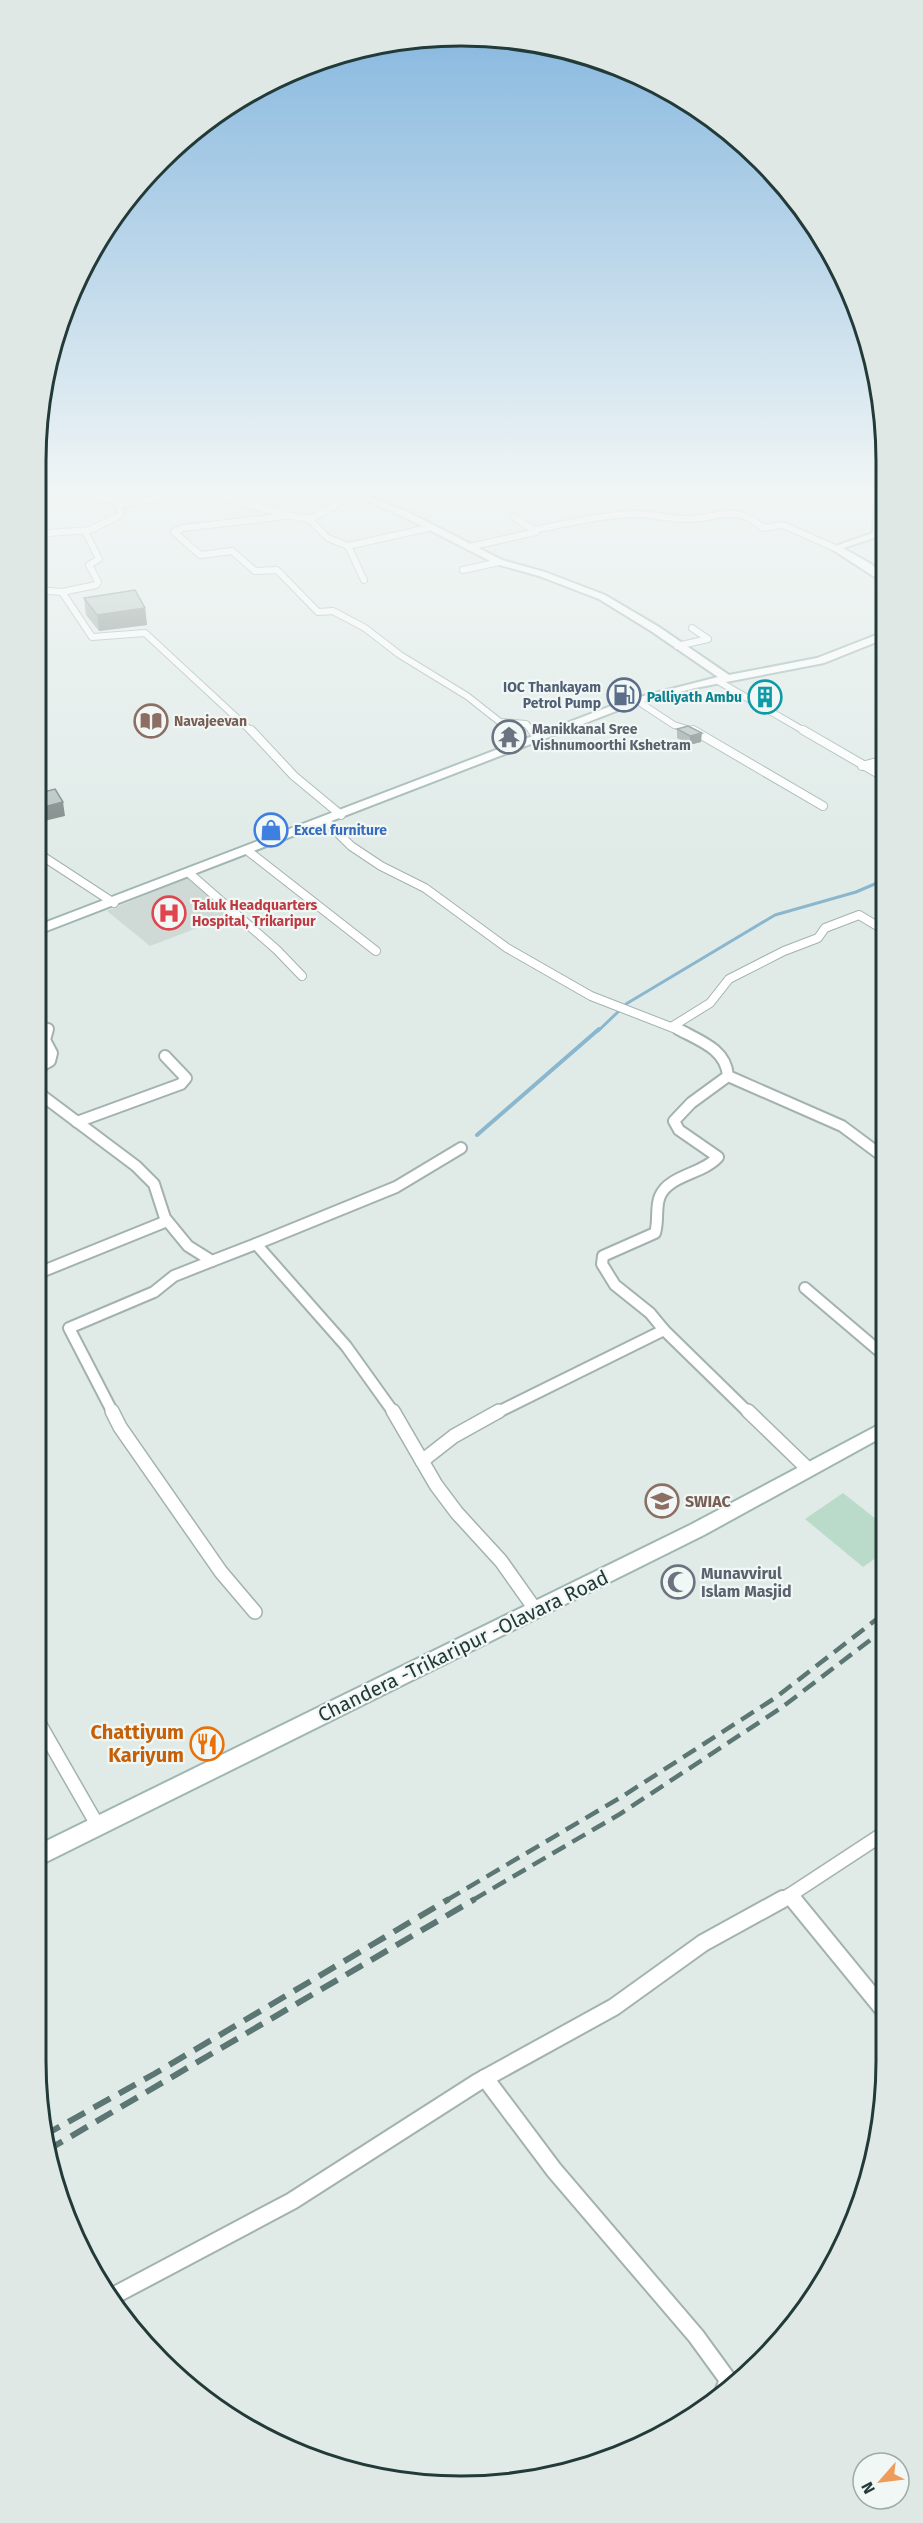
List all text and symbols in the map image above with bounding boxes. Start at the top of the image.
fuel station icon: IOC Thankayam Petrol Pump [606,677,642,713]
place label: IOC Thankayam Petrol Pump [503,679,601,712]
building icon: Palliyath Ambu [747,679,783,715]
place label: Palliyath Ambu [647,689,742,706]
library icon: Navajeevan [133,703,169,739]
place label: Navajeevan [174,713,247,730]
temple icon: Manikkanal Sree Vishnumoorthi Kshetram [491,719,527,755]
place label: Manikkanal Sree Vishnumoorthi Kshetram [531,721,691,754]
shop icon: Excel furniture [253,812,289,848]
place label: Excel furniture [294,822,387,839]
hospital icon: Taluk Headquarters Hospital, Trikaripur [151,895,187,931]
place label: Taluk Headquarters Hospital, Trikaripur [192,897,318,930]
school or university icon: SWIAC [644,1483,680,1519]
place label: SWIAC [685,1492,732,1511]
mosque icon: Munavvirul Islam Masjid [660,1564,696,1600]
place label: Munavvirul Islam Masjid [701,1564,792,1601]
street label: Chandera -Trikaripur -Olavara Road [314,1565,612,1727]
place label: Chattiyum Kariyum [90,1720,184,1767]
restaurant icon: Chattiyum Kariyum [189,1726,225,1762]
north arrow [851,2451,911,2511]
text: N [857,2479,879,2497]

